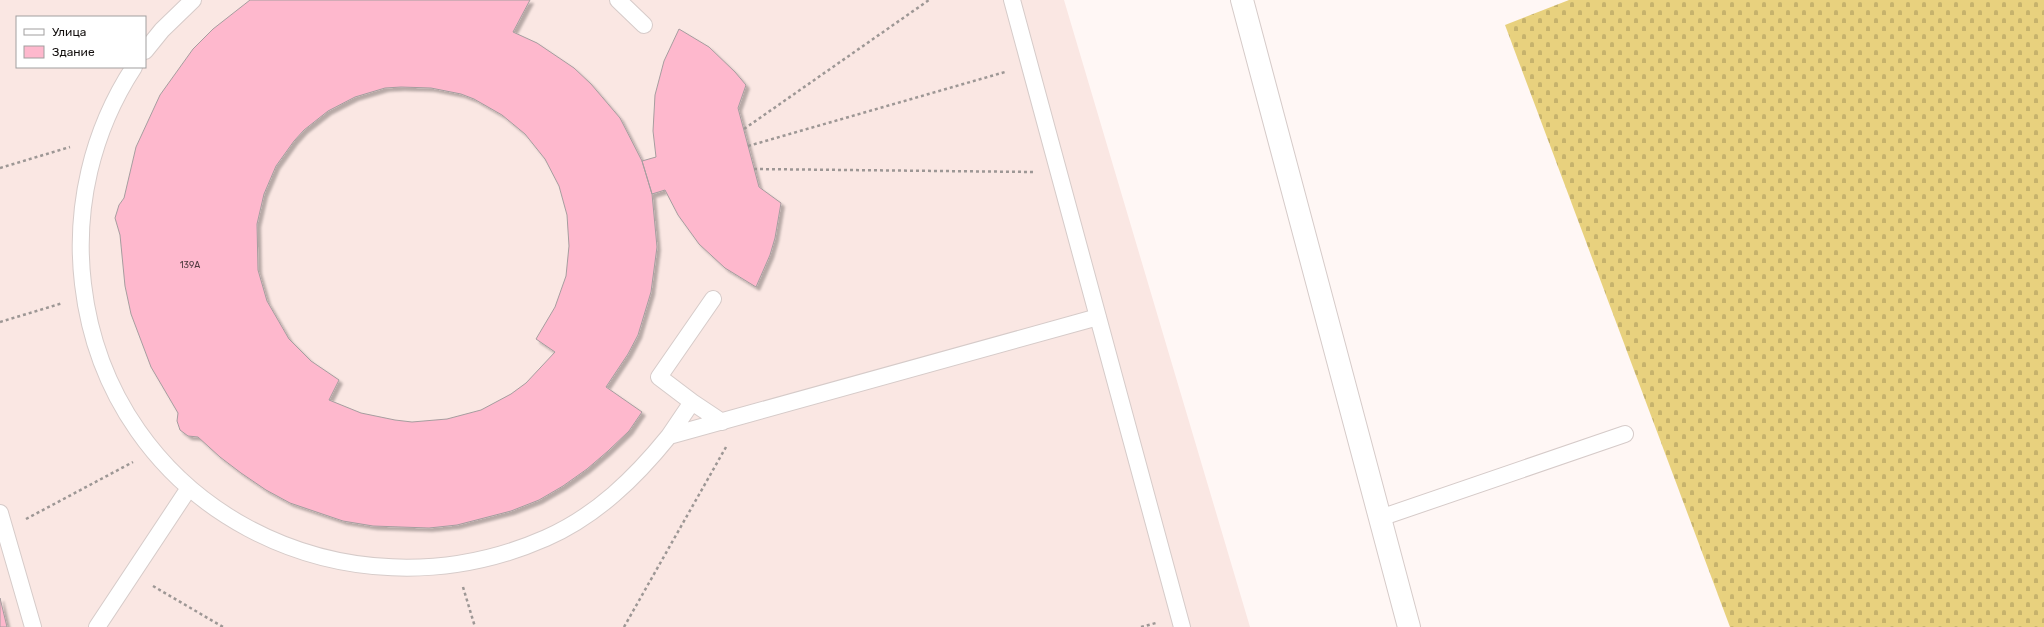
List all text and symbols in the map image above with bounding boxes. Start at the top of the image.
legend [16,16,146,68]
text: Улица [52,25,86,39]
text: Здание [52,45,95,59]
house number: 139А [180,260,200,270]

